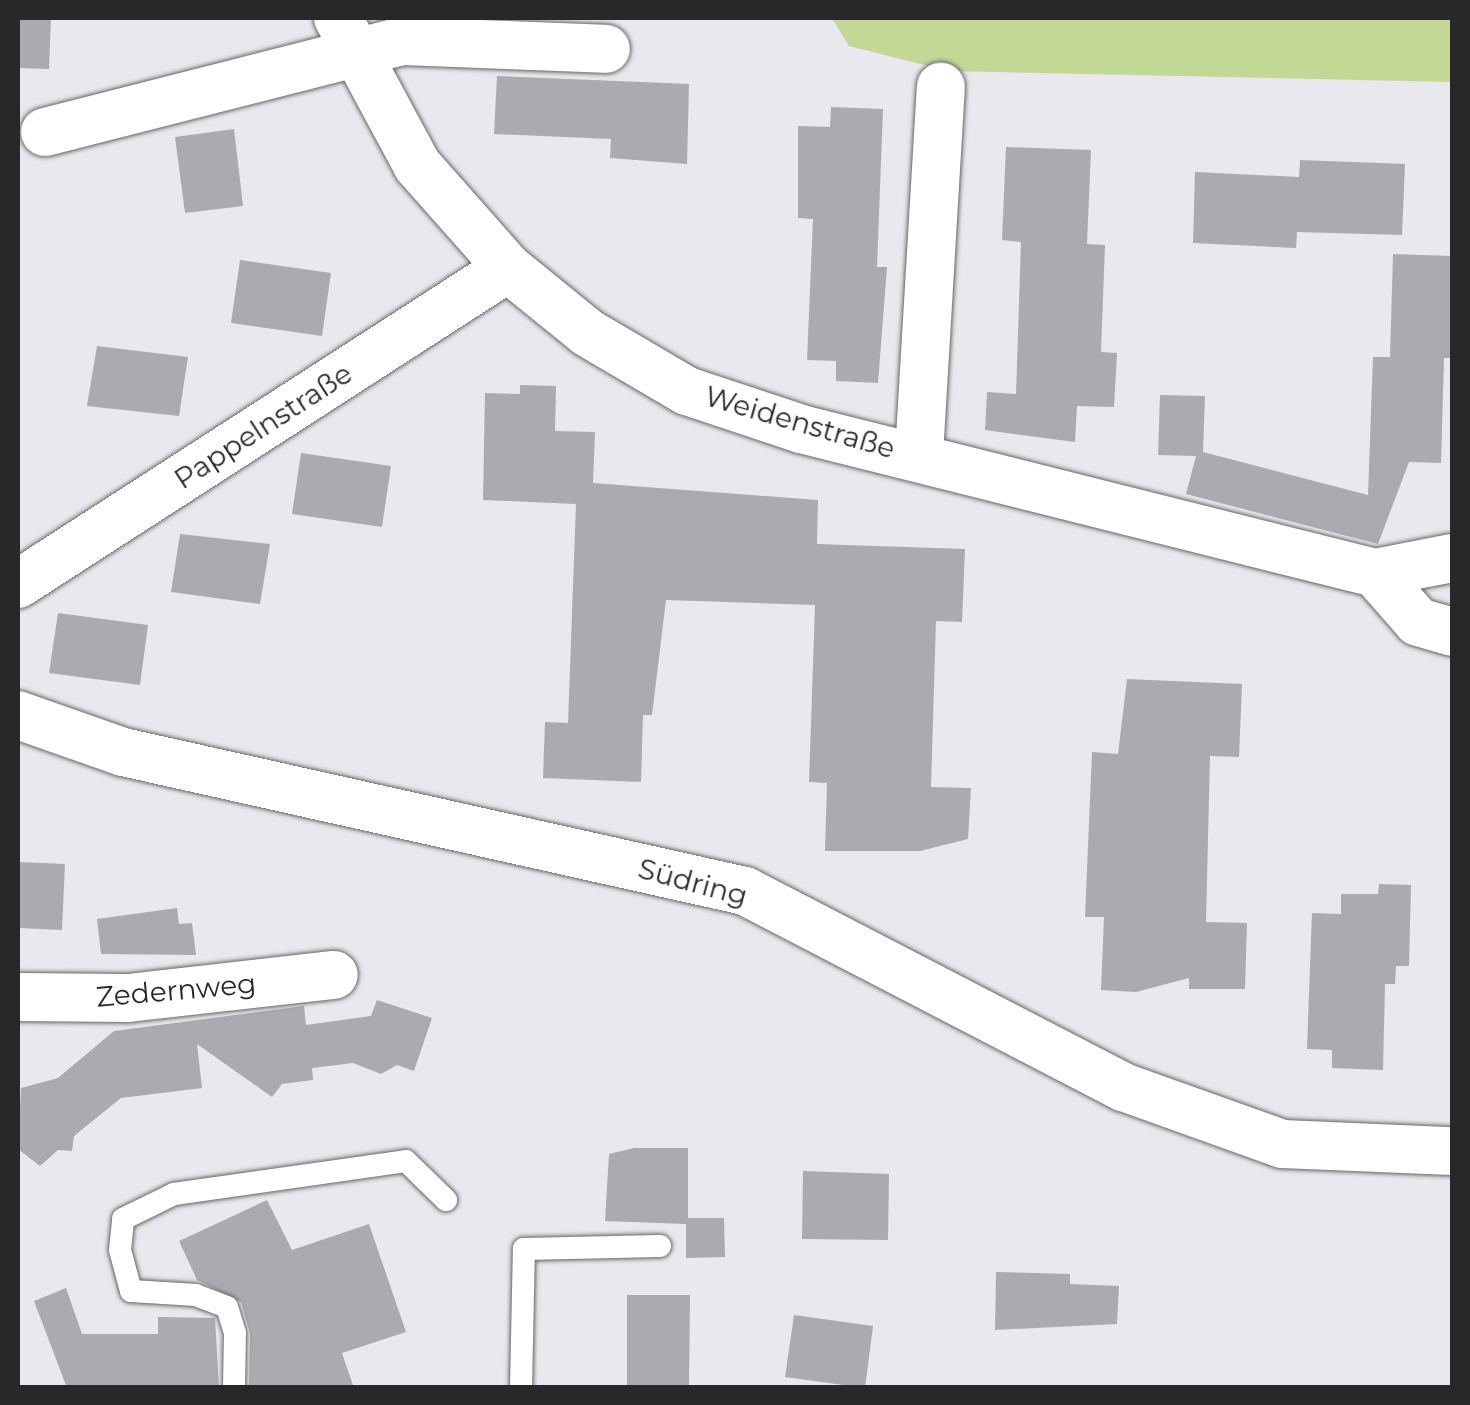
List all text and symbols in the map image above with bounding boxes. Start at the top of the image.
street label: Pappelnstraße [168,356,358,496]
street label: Weidenstraße [701,379,899,465]
street label: Südring [635,851,751,913]
street label: Zedernweg [95,966,257,1014]

